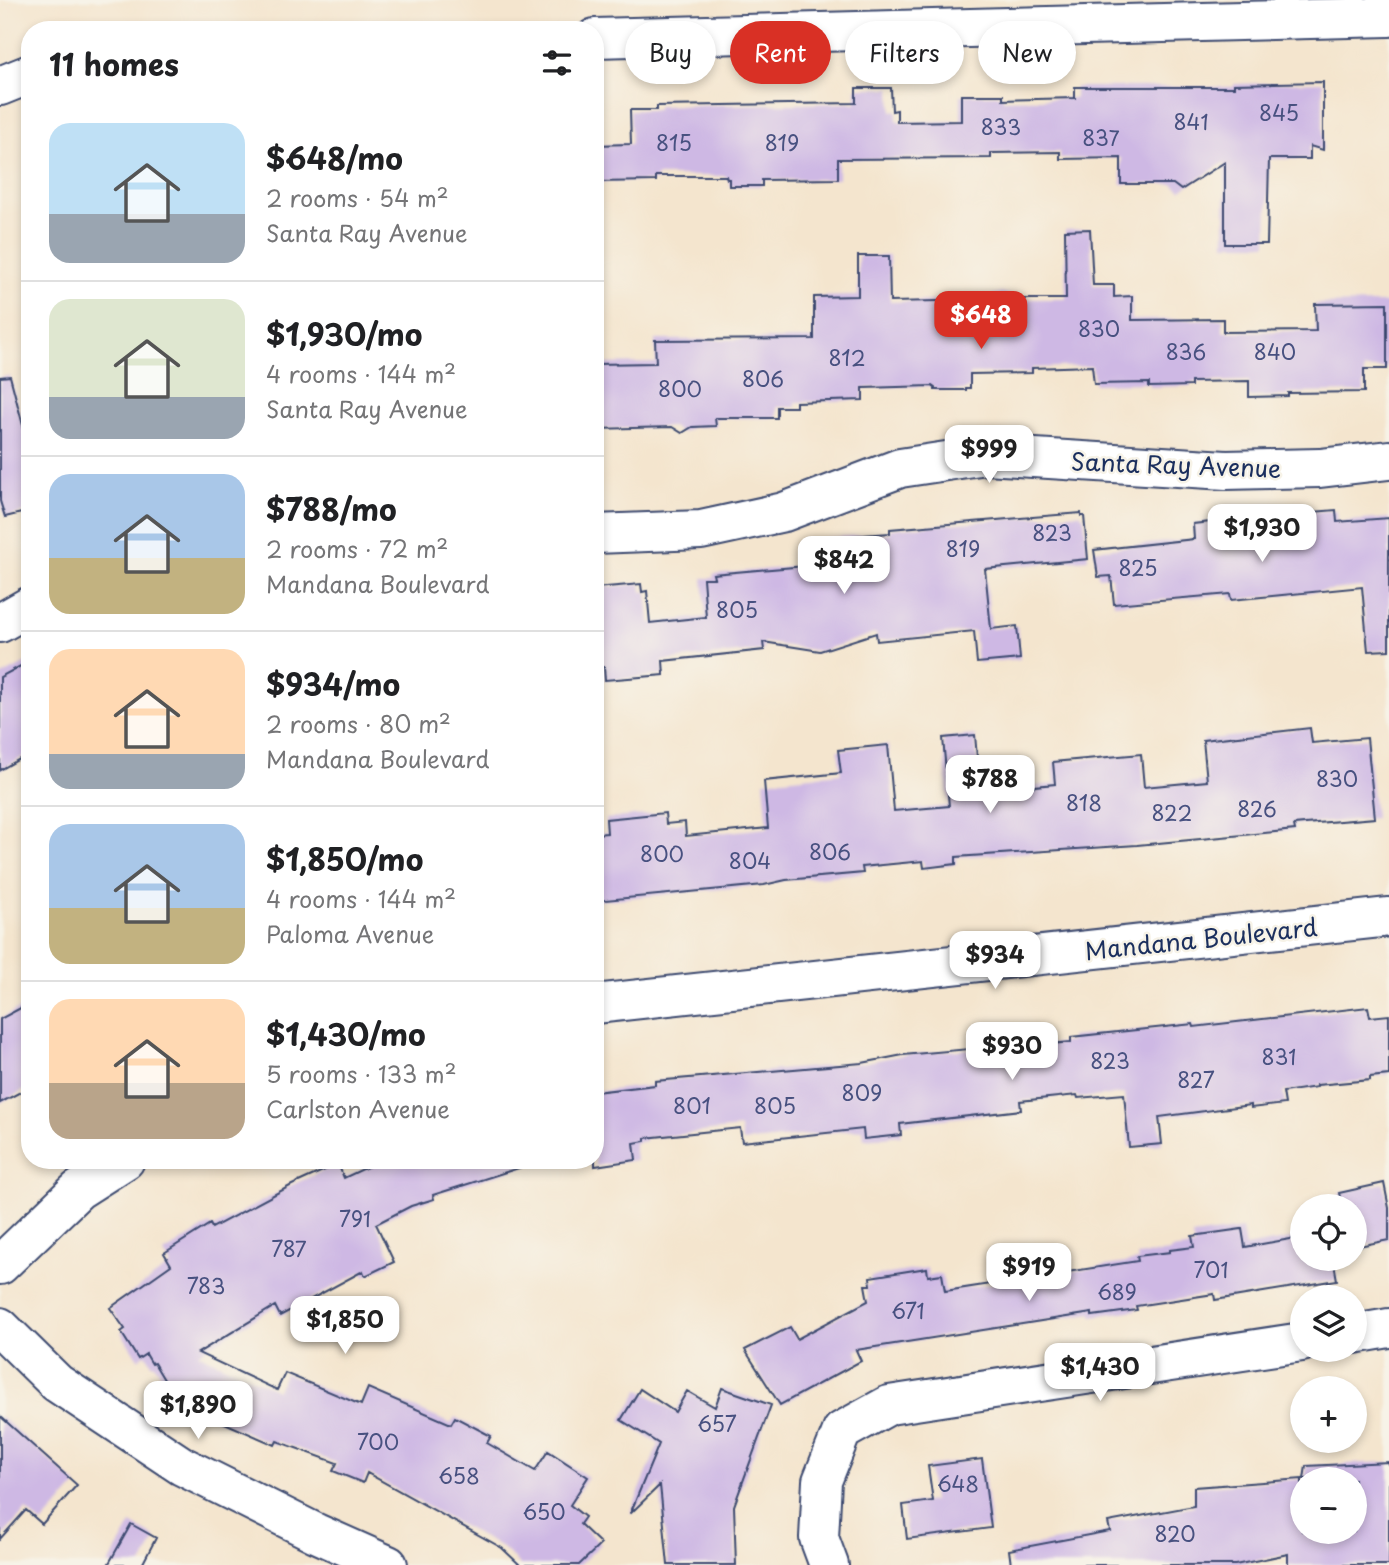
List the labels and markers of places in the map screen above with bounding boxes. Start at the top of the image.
pin: $648 [940,292,1022,351]
pin: $999 [948,426,1030,485]
pin: $1,930 [1205,504,1319,564]
pin: $842 [803,536,885,596]
pin: $788 [949,756,1031,815]
pin: $934 [954,932,1036,991]
pin: $930 [971,1023,1053,1082]
pin: $919 [988,1244,1070,1303]
pin: $1,850 [288,1296,402,1356]
pin: $1,430 [1043,1344,1157,1403]
pin: $1,890 [141,1382,255,1441]

